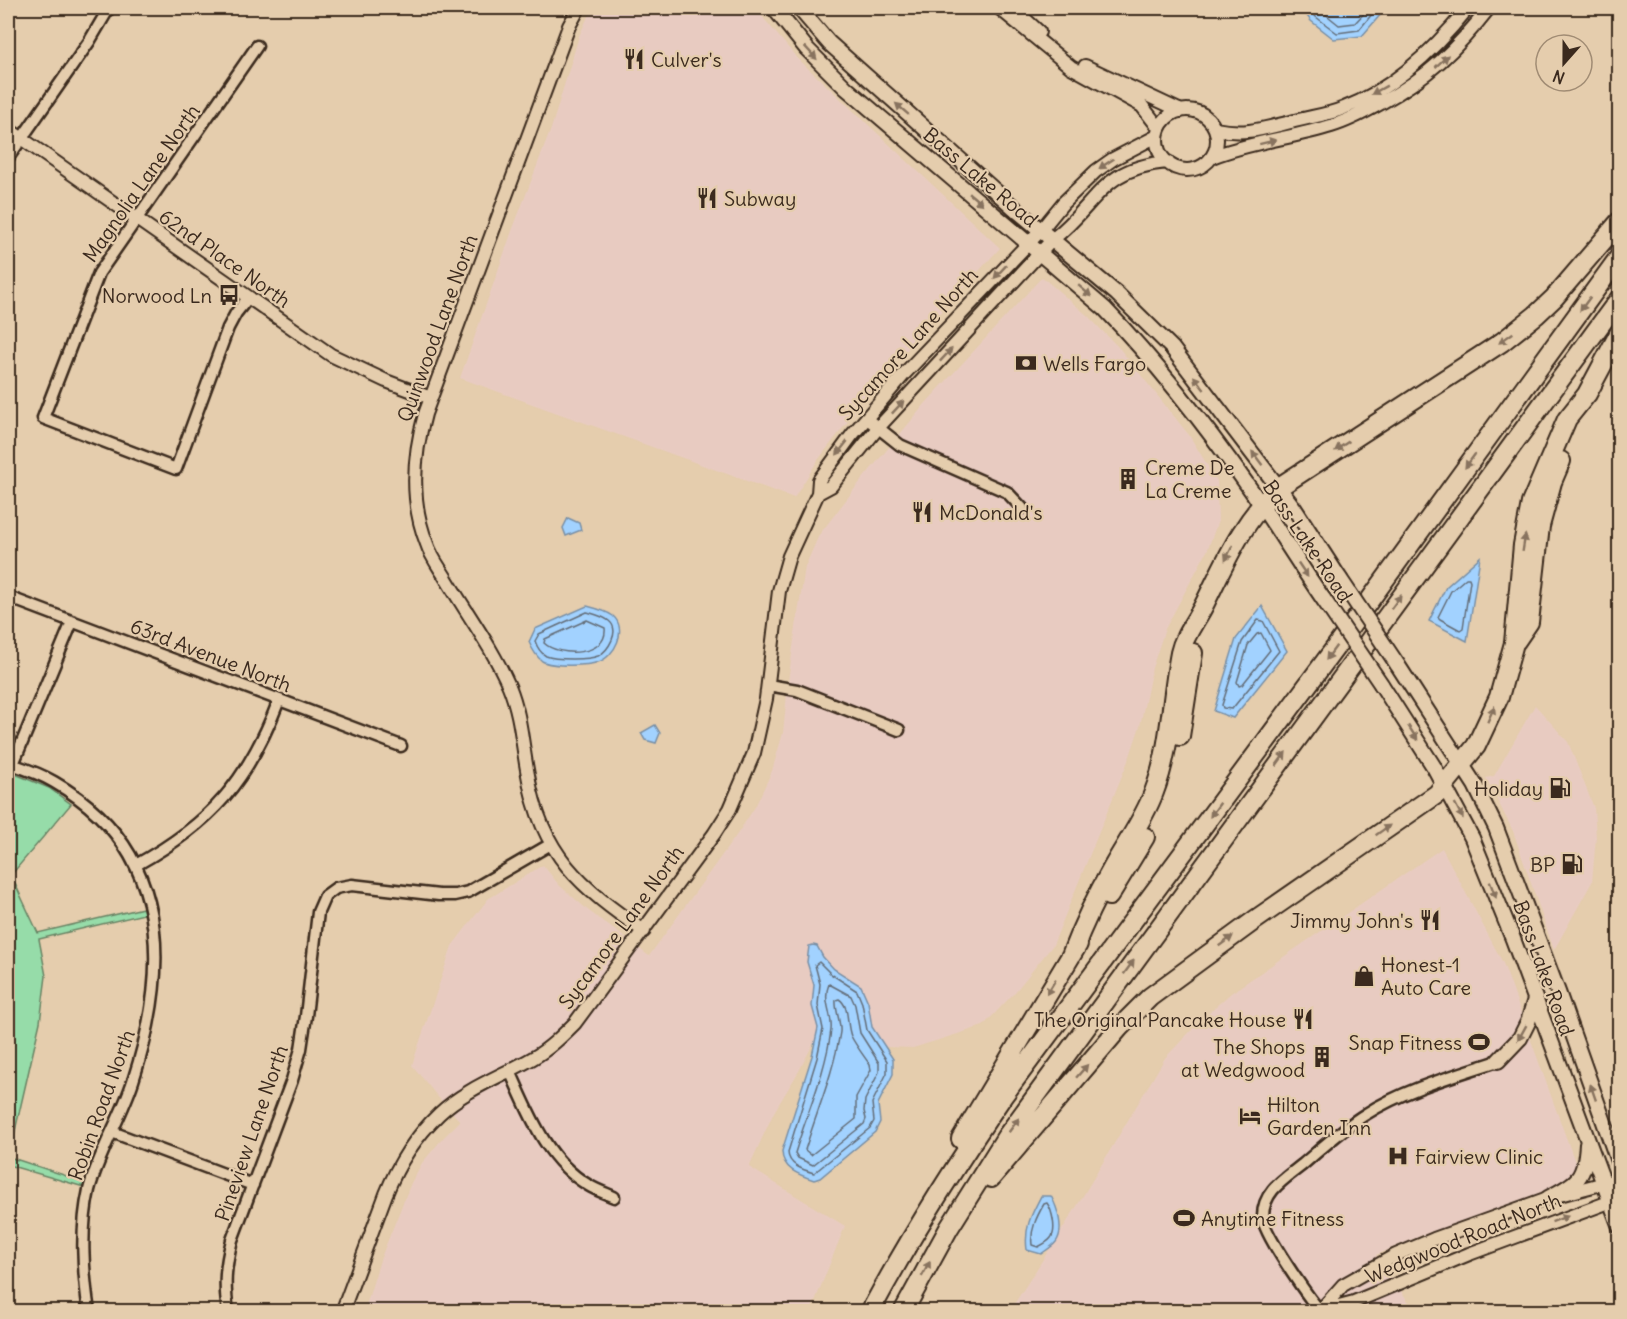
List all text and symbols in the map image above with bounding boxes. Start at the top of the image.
north arrow [1534,33,1594,93]
one-way arrow [804,45,818,60]
restaurant icon: Culver's [622,47,646,71]
place label: Culver's [651,47,722,72]
one-way arrow [1435,54,1449,68]
text: N [1550,66,1567,88]
one-way arrow [1371,85,1388,95]
street label: Magnolia Lane North [77,99,205,267]
one-way arrow [895,103,910,116]
street label: Bass Lake Road [919,122,1044,232]
one-way arrow [1259,136,1277,146]
one-way arrow [1098,158,1114,170]
restaurant icon: Subway [695,186,719,210]
place label: Subway [724,186,796,211]
one-way arrow [968,193,984,206]
street label: 62nd Place North [154,203,296,313]
street label: Quinwood Lane North [391,231,483,425]
street label: Sycamore Lane North [833,263,983,425]
one-way arrow [993,264,1007,279]
place label: Norwood Ln [102,283,212,308]
bus stop icon: Norwood Ln [217,283,241,307]
one-way arrow [1077,284,1092,297]
one-way arrow [1579,295,1591,311]
one-way arrow [1498,332,1514,344]
one-way arrow [939,348,952,363]
bank icon: Wells Fargo [1014,351,1038,375]
place label: Wells Fargo [1043,351,1146,376]
one-way arrow [1193,375,1205,391]
one-way arrow [891,399,905,414]
one-way arrow [836,440,848,455]
one-way arrow [1334,440,1350,451]
one-way arrow [1251,450,1263,466]
one-way arrow [1464,453,1476,469]
place label: Creme De La Creme [1145,455,1234,503]
building icon: Creme De La Creme [1116,467,1140,491]
street label: Bass Lake Road [1258,475,1358,607]
restaurant icon: McDonald's [910,500,934,524]
place label: McDonald's [939,500,1043,525]
one-way arrow [1519,533,1528,552]
one-way arrow [1224,545,1234,562]
one-way arrow [1297,562,1308,578]
one-way arrow [1390,594,1402,609]
street label: 63rd Avenue North [127,613,295,697]
one-way arrow [1325,645,1337,661]
one-way arrow [1487,705,1496,723]
one-way arrow [1407,725,1419,741]
one-way arrow [1275,752,1287,768]
place label: Holiday [1474,776,1543,801]
fuel station icon: Holiday [1548,776,1572,800]
one-way arrow [1210,803,1222,818]
one-way arrow [1454,803,1464,820]
one-way arrow [1375,825,1391,836]
street label: Sycamore Lane North [553,840,689,1014]
place label: BP [1530,852,1555,877]
fuel station icon: BP [1560,852,1584,876]
one-way arrow [1489,881,1499,899]
street label: Bass Lake Road [1508,897,1580,1039]
place label: Jimmy John's [1290,908,1413,933]
restaurant icon: Jimmy John's [1418,908,1442,932]
one-way arrow [1217,935,1233,947]
place label: Honest-1 Auto Care [1381,952,1471,1000]
one-way arrow [1123,960,1135,976]
shop icon: Honest-1 Auto Care [1352,964,1376,988]
one-way arrow [1046,979,1057,995]
place label: The Original Pancake House [1034,1007,1286,1032]
restaurant icon: The Original Pancake House [1291,1007,1315,1031]
one-way arrow [1517,1025,1527,1042]
street label: Robin Road North [62,1026,140,1184]
place label: Snap Fitness [1349,1030,1462,1055]
sports icon: Snap Fitness [1467,1030,1491,1054]
place label: The Shops at Wedgwood [1181,1034,1305,1082]
street label: Pineview Lane North [209,1042,293,1224]
building icon: The Shops at Wedgwood [1310,1045,1334,1069]
one-way arrow [1075,1064,1088,1079]
one-way arrow [1588,1083,1598,1101]
place label: Hilton Garden Inn [1267,1092,1371,1140]
hotel icon: Hilton Garden Inn [1238,1104,1262,1128]
one-way arrow [1008,1118,1020,1133]
hospital icon: Fairview Clinic [1386,1144,1410,1168]
place label: Fairview Clinic [1415,1144,1543,1169]
street label: Wedgwood Road North [1361,1187,1565,1289]
sports icon: Anytime Fitness [1172,1206,1196,1230]
place label: Anytime Fitness [1201,1206,1344,1231]
one-way arrow [1551,1214,1569,1224]
one-way arrow [921,1261,931,1278]

